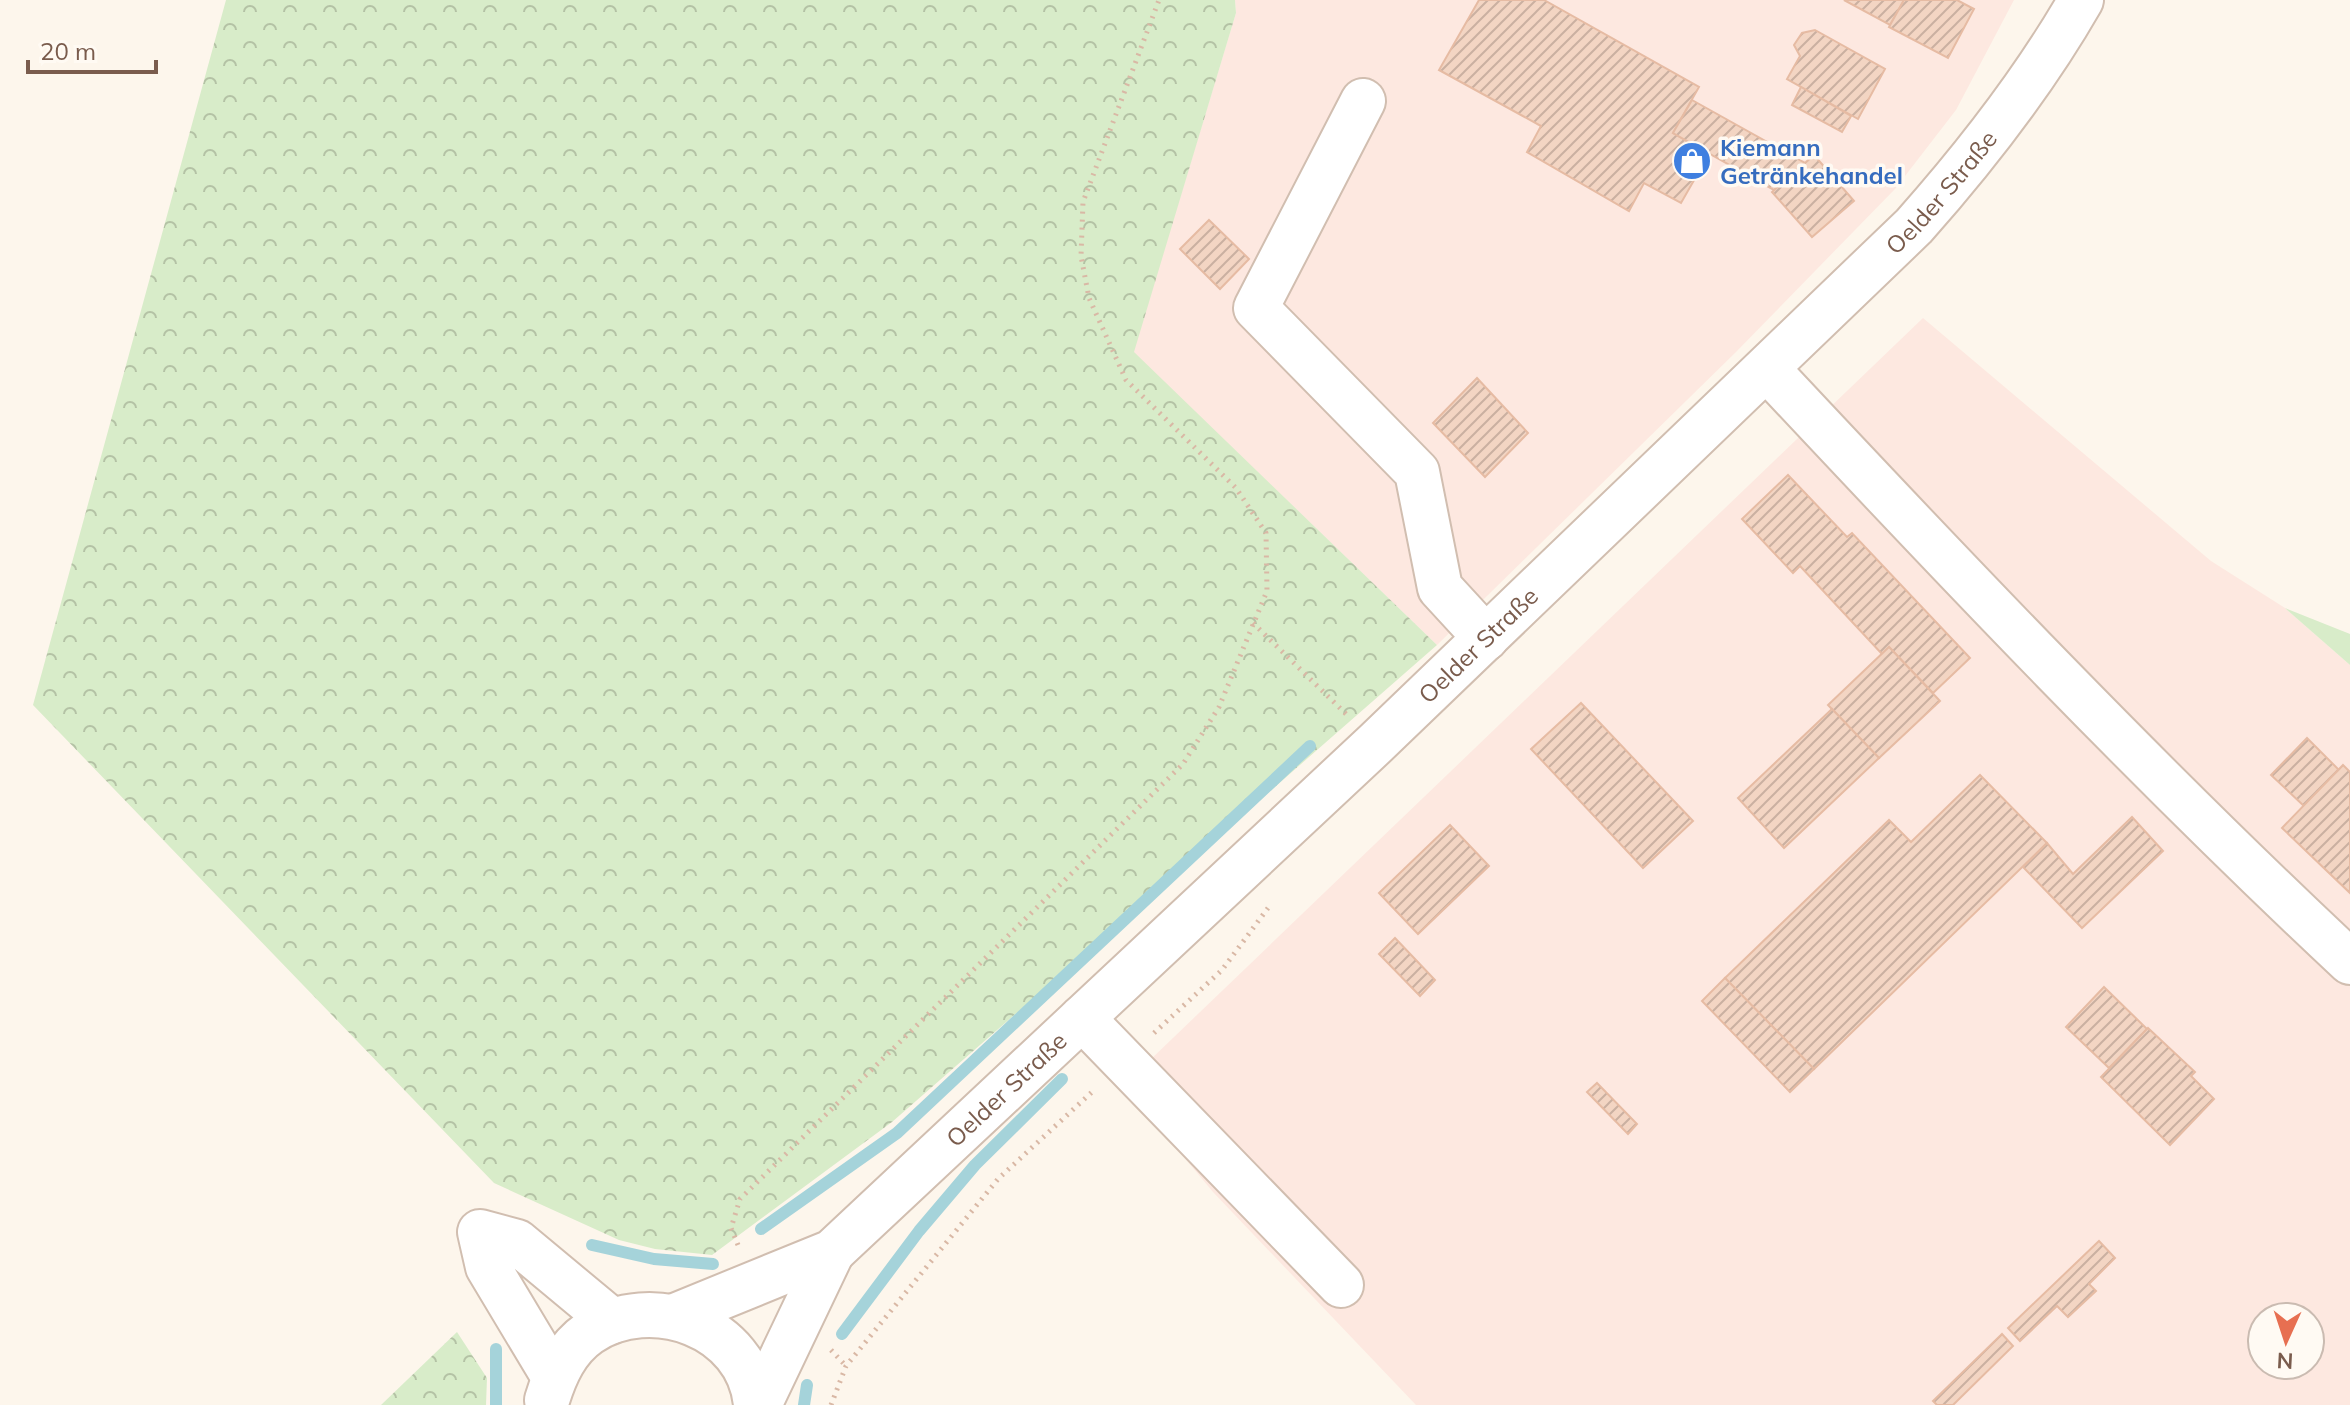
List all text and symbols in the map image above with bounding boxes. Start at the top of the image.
scale bar [28,24,156,74]
text: 20 m [40,36,96,66]
street label: Oelder Straße [1879,124,2003,260]
place label: Kiemann Getränkehandel [1720,132,1903,190]
shop icon: Kiemann Getränkehandel [1671,140,1713,182]
street label: Oelder Straße [1412,581,1544,709]
street label: Oelder Straße [940,1025,1073,1153]
north arrow [2246,1301,2326,1381]
text: N [2276,1347,2294,1375]

